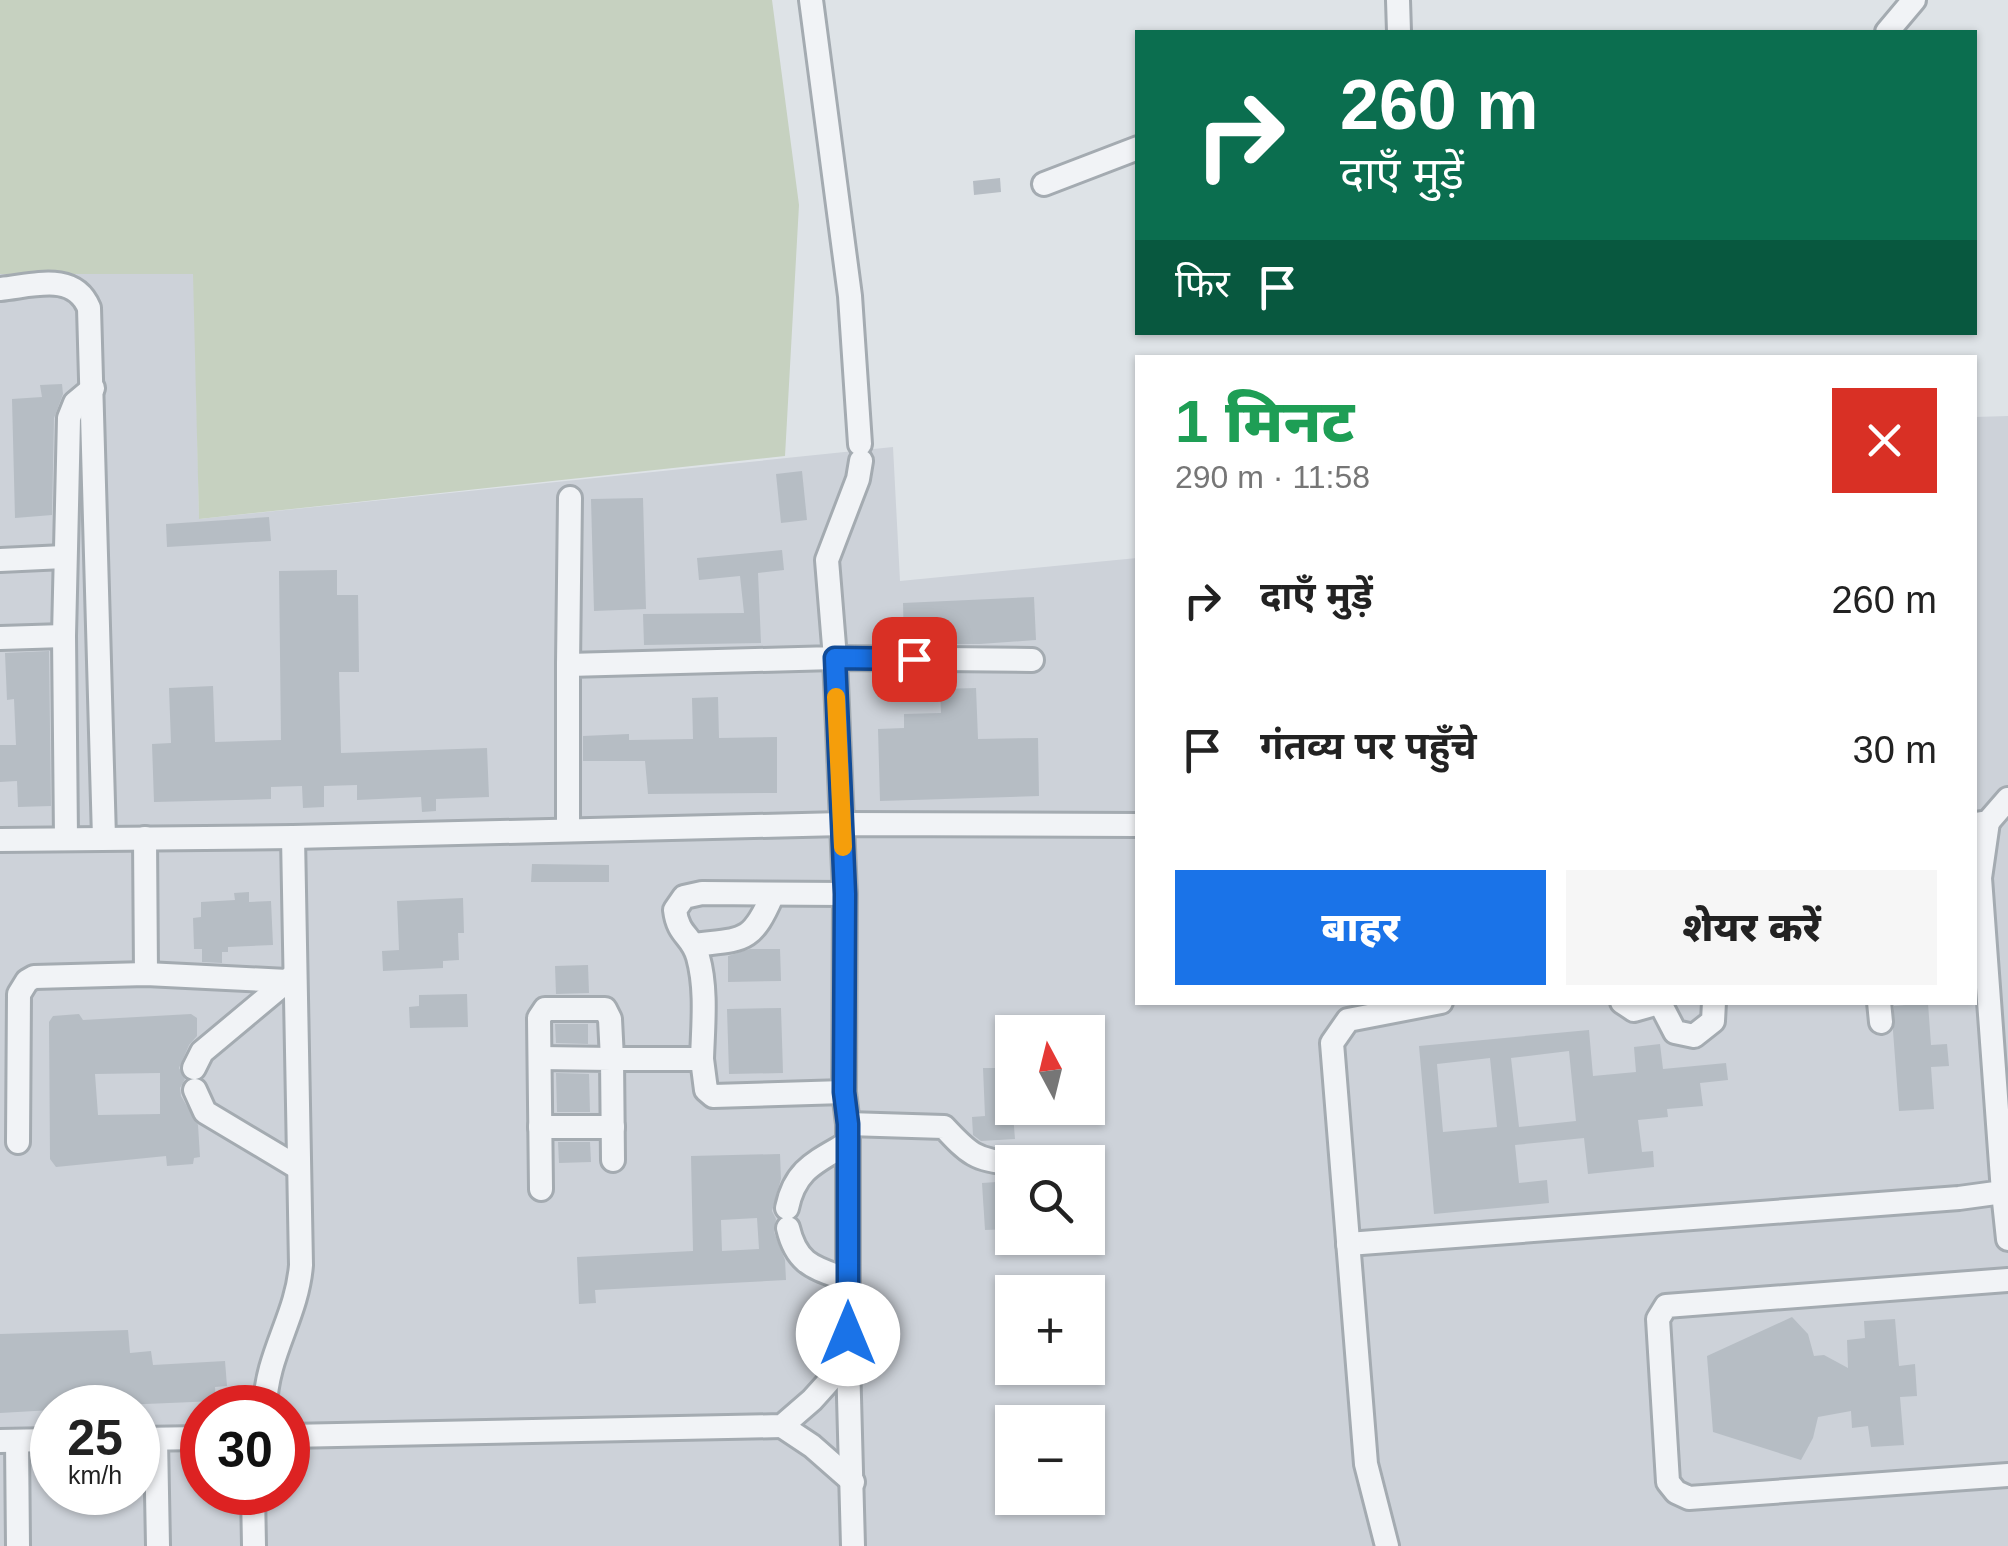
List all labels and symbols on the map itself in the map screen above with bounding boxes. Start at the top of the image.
pin [872,617,957,702]
north arrow [995,1015,1105,1125]
position arrow [796,1282,900,1386]
speed limit sign: 30 [180,1385,310,1515]

